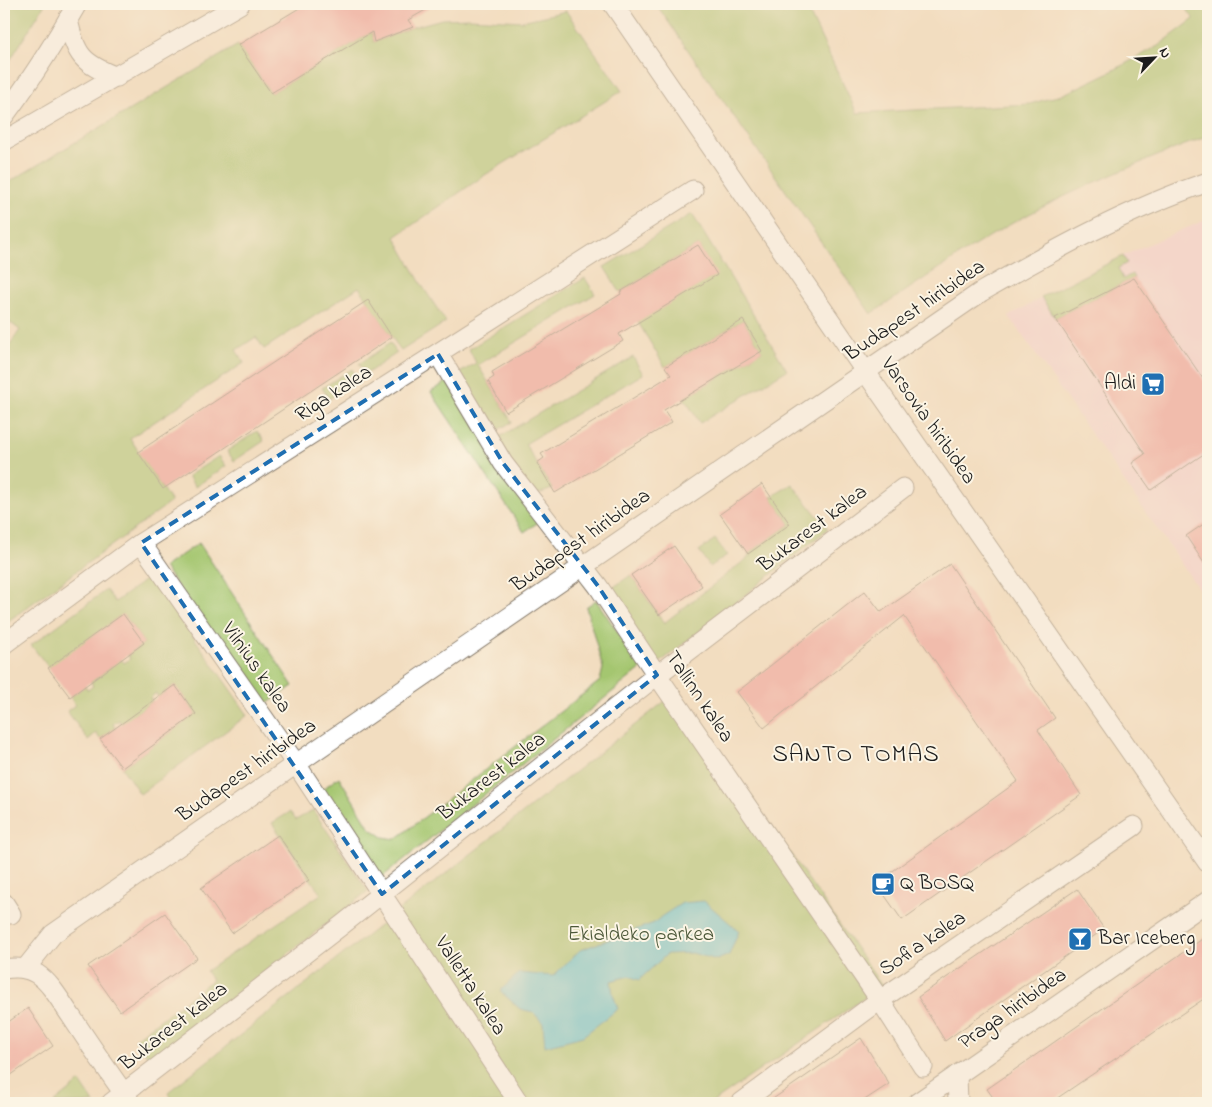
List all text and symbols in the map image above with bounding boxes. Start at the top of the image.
north arrow [1130,32,1180,82]
text: N [1153,44,1176,62]
street label: Budapest hiribidea [838,253,992,370]
street label: Varsovia hiribidea [872,350,983,491]
street label: Riga kalea [290,358,379,432]
place label: Aldi [1104,369,1136,399]
supermarket icon: Aldi [1140,371,1166,397]
street label: Bukarest kalea [751,478,874,581]
street label: Budapest hiribidea [504,482,657,601]
street label: Vilnius kalea [213,616,298,720]
street label: Tallinn kalea [657,645,741,749]
street label: Budapest hiribidea [170,712,323,831]
street label: Bukarest kalea [431,725,553,830]
district label: SANTO TOMAS [772,738,940,773]
place label: Q BOSQ [900,869,974,899]
cafe icon: Q BOSQ [870,871,896,897]
street label: Sofia kalea [873,904,973,984]
park label: Ekialdeko parkea [568,920,714,950]
place label: Bar Iceberg [1097,924,1195,956]
bar icon: Bar Iceberg [1067,926,1093,952]
street label: Valletta kalea [426,930,513,1042]
street label: Praga hiribidea [953,961,1074,1059]
street label: Bukarest kalea [113,975,235,1080]

